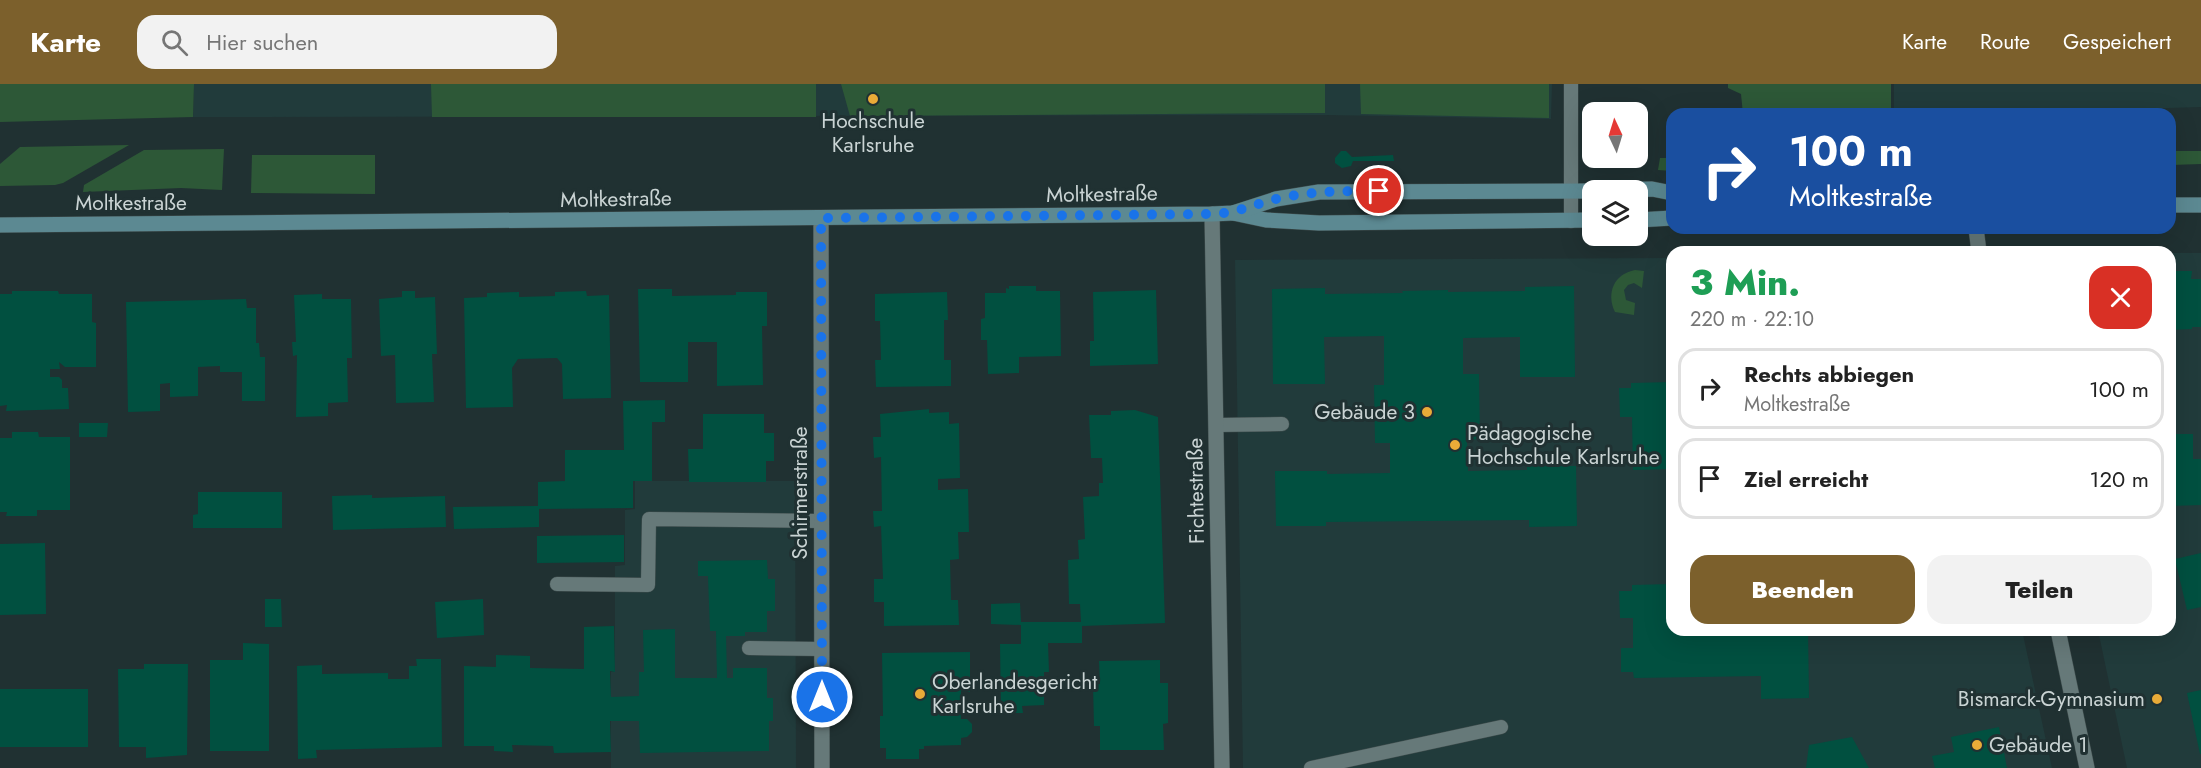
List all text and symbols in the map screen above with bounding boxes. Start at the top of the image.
search box [137,15,557,69]
text: Karte [30,22,101,63]
icon: search [158,26,191,59]
text: Hier suchen [206,26,318,58]
text: Karte [1902,27,1947,57]
text: Route [1980,27,2030,57]
text: Gespeichert [2063,27,2171,57]
marker: Hochschule Karlsruhe [866,92,880,106]
north arrow [1582,102,1648,168]
map controls [1582,102,1648,246]
place label: Hochschule Karlsruhe [821,106,925,160]
text: 100 m [1789,121,1913,182]
icon: right [1690,132,1768,210]
pin [1353,165,1404,216]
icon: arrive [1362,174,1395,207]
text: Moltkestraße [1789,177,1932,216]
street label: Moltkestraße [1046,178,1158,210]
button: layers [1582,180,1648,246]
street label: Moltkestraße [560,183,672,215]
street label: Moltkestraße [75,188,187,218]
text: 3 Min. [1690,256,1800,308]
button: close [2089,266,2152,329]
text: 220 m · 22:10 [1690,305,1814,334]
text: Rechts abbiegen [1744,358,1914,390]
icon: right [1693,372,1726,405]
text: 100 m [2089,373,2149,405]
text: Moltkestraße [1744,390,1850,419]
place label: Gebäude 3 [1314,397,1415,427]
marker: Gebäude 3 [1420,405,1434,419]
place label: Pädagogische Hochschule Karlsruhe [1467,418,1660,472]
street label: Schirmerstraße [785,426,815,560]
street label: Fichtestraße [1180,437,1212,544]
marker: Pädagogische Hochschule Karlsruhe [1448,438,1462,452]
icon: arrive [1693,462,1726,495]
text: Ziel erreicht [1744,463,1868,495]
text: 120 m [2090,463,2149,495]
button: Beenden [1690,555,1915,624]
button: Teilen [1927,555,2152,624]
position arrow [790,665,854,729]
place label: Oberlandesgericht Karlsruhe [932,667,1097,721]
place label: Bismarck-Gymnasium [1958,684,2145,714]
marker: Oberlandesgericht Karlsruhe [913,687,927,701]
marker: Bismarck-Gymnasium [2150,692,2164,706]
place label: Gebäude 1 [1989,730,2088,760]
marker: Gebäude 1 [1970,738,1984,752]

